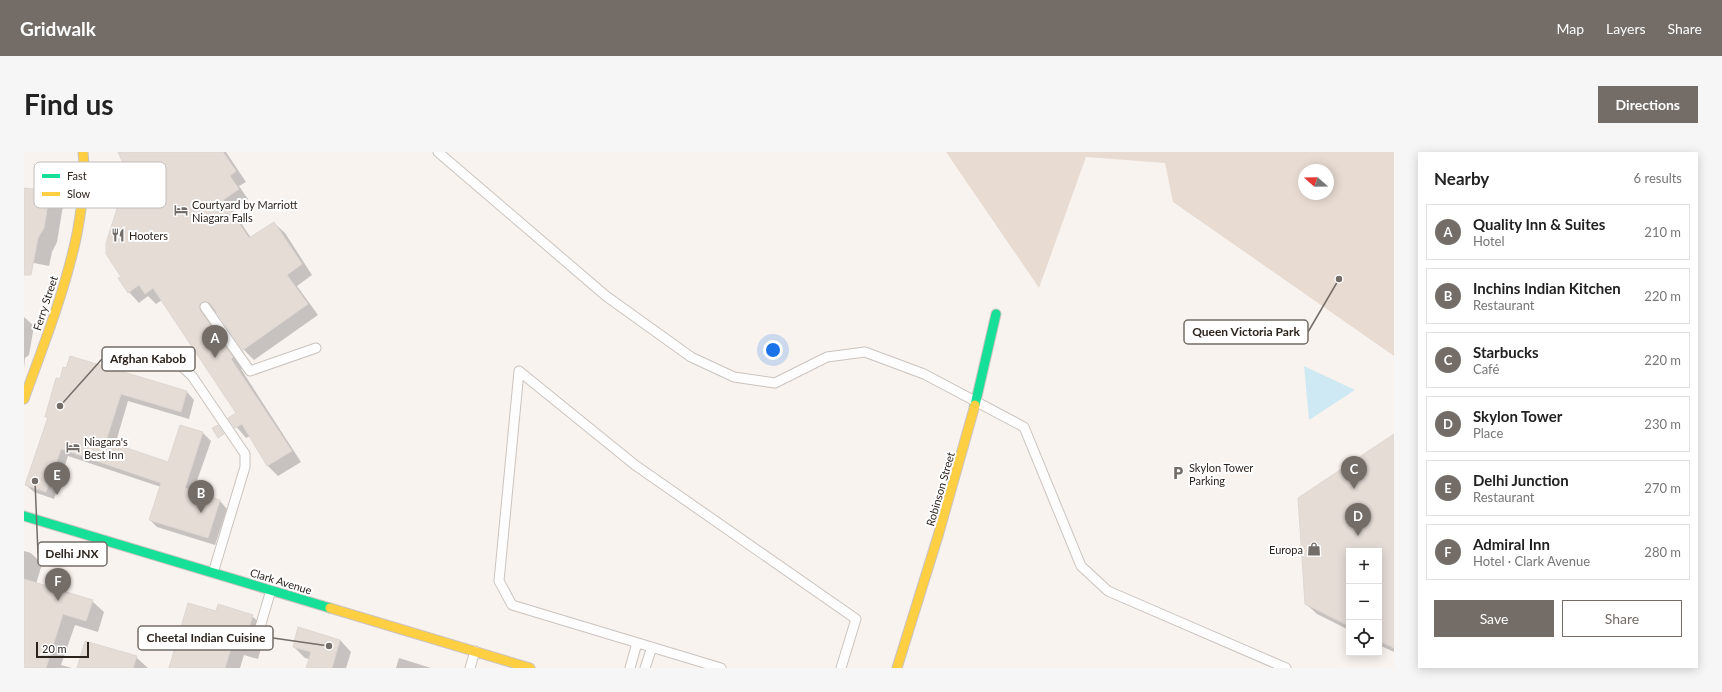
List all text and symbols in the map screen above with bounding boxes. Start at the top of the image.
text: Gridwalk [20,17,96,40]
text: Map [1556,20,1584,37]
text: Layers [1606,20,1646,37]
text: Share [1668,20,1702,37]
button: Directions [1598,86,1698,123]
text: Find us [24,87,114,121]
legend [34,162,166,208]
north arrow [1298,164,1334,200]
text: Nearby [1434,168,1489,189]
text: Fast [67,169,87,182]
text: 6 results [1634,170,1682,186]
text: Slow [67,187,91,200]
place label: Courtyard by Marriott Niagara Falls [192,198,298,224]
hotel icon: Courtyard by Marriott Niagara Falls [173,202,189,218]
text: Quality Inn & Suites [1473,215,1605,233]
text: A [1443,224,1453,240]
text: 210 m [1644,224,1681,240]
restaurant icon: Hooters [110,227,126,243]
place label: Hooters [129,229,168,242]
text: Hotel [1473,233,1505,249]
street label: Ferry Street [30,274,60,332]
text: Inchins Indian Kitchen [1473,279,1621,297]
text: B [1444,288,1452,304]
text: 220 m [1644,288,1681,304]
text: Restaurant [1473,297,1535,313]
callout: Queen Victoria Park [1184,320,1308,344]
text: Queen Victoria Park [1192,324,1300,339]
pin: A [202,325,228,358]
your location [763,340,783,360]
text: Starbucks [1473,343,1539,361]
callout: Afghan Kabob [102,347,195,371]
text: Afghan Kabob [109,351,186,366]
text: C [1444,352,1452,368]
text: 220 m [1644,352,1681,368]
text: Café [1473,361,1499,377]
text: Skylon Tower [1473,407,1562,425]
text: D [1443,416,1453,432]
text: 230 m [1644,416,1681,432]
text: Place [1473,425,1503,441]
place label: Niagara's Best Inn [84,435,128,461]
hotel icon: Niagara's Best Inn [65,439,81,455]
street label: Robinson Street [923,450,957,528]
pin: C [1341,456,1367,489]
place label: Skylon Tower Parking [1189,461,1253,487]
pin: E [44,462,70,495]
parking icon: Skylon Tower Parking [1170,465,1186,481]
text: Delhi Junction [1473,471,1569,489]
pin: B [188,480,214,513]
text: E [1444,480,1452,496]
text: 270 m [1644,480,1681,496]
text: Restaurant [1473,489,1535,505]
pin: D [1345,503,1371,536]
text: Admiral Inn [1473,535,1550,553]
shop icon: Europa [1306,541,1322,557]
callout: Delhi JNX [38,542,107,566]
place label: Europa [1269,543,1303,556]
text: F [1444,544,1452,560]
text: 280 m [1644,544,1681,560]
text: Delhi JNX [45,546,100,561]
map controls [1346,548,1382,656]
button: + [1346,548,1382,584]
text: Hotel · Clark Avenue [1473,553,1590,569]
street label: Clark Avenue [249,565,314,597]
pin: F [45,568,71,601]
button: − [1346,584,1382,620]
button: Save [1434,600,1554,637]
button: Share [1562,600,1682,637]
button: locate [1346,620,1382,656]
callout: Cheetal Indian Cuisine [138,626,273,650]
text: Cheetal Indian Cuisine [147,630,266,645]
scale bar [36,640,89,659]
text: 20 m [42,642,67,655]

